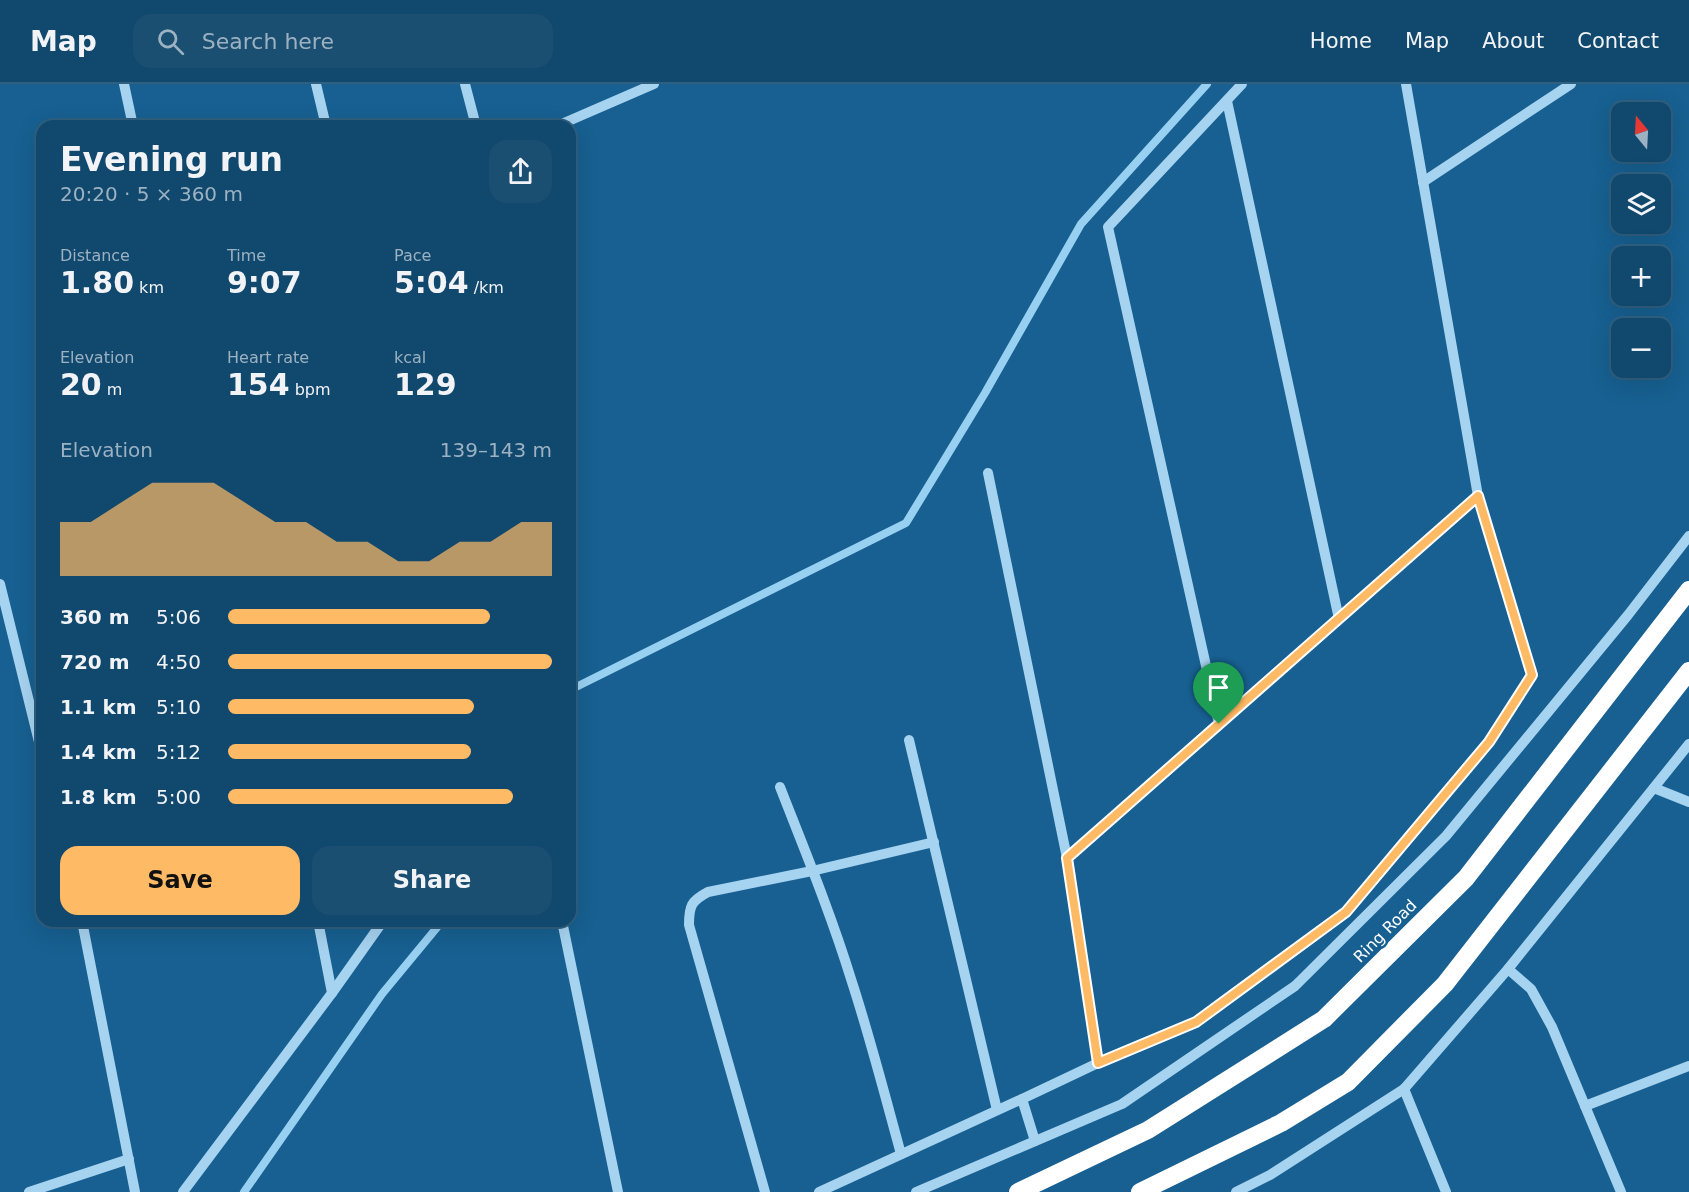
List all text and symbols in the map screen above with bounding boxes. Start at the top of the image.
search box [133,14,553,68]
text: Map [30,25,97,58]
icon: search [154,25,187,58]
text: Search here [202,29,334,54]
text: Home [1310,29,1372,53]
text: Map [1405,29,1449,53]
text: About [1482,29,1544,53]
text: Contact [1577,29,1659,53]
north arrow [1611,102,1671,162]
map controls [1611,102,1671,378]
text: Evening run [60,140,283,179]
button: share [489,140,552,203]
button: layers [1611,174,1671,234]
text: 20:20 · 5 × 360 m [60,182,243,206]
text: Distance [60,246,130,265]
text: Time [227,246,266,265]
text: Pace [394,246,431,265]
button: + [1611,246,1671,306]
text: 1.80 [60,265,134,300]
text: 9:07 [227,265,302,300]
text: 5:04 [394,265,469,300]
text: km [134,278,164,297]
text: /km [469,278,504,297]
button: − [1611,318,1671,378]
text: Elevation [60,348,134,367]
text: Heart rate [227,348,309,367]
text: kcal [394,348,426,367]
text: 20 [60,367,102,402]
text: 154 [227,367,290,402]
text: 129 [394,367,457,402]
text: m [102,380,122,399]
text: bpm [290,380,331,399]
text: Elevation [60,438,153,462]
text: 139–143 m [440,438,552,462]
text: 360 m [60,605,130,629]
text: 5:06 [156,605,201,629]
text: 720 m [60,650,130,674]
text: 4:50 [156,650,201,674]
pin [1193,662,1244,724]
icon: arrive [1202,671,1235,704]
text: 1.1 km [60,695,137,719]
text: 5:10 [156,695,201,719]
text: 1.4 km [60,740,137,764]
text: 5:12 [156,740,201,764]
text: 1.8 km [60,785,137,809]
text: 5:00 [156,785,201,809]
button: Save [60,846,300,915]
button: Share [312,846,552,915]
street label: Ring Road [1350,896,1420,966]

